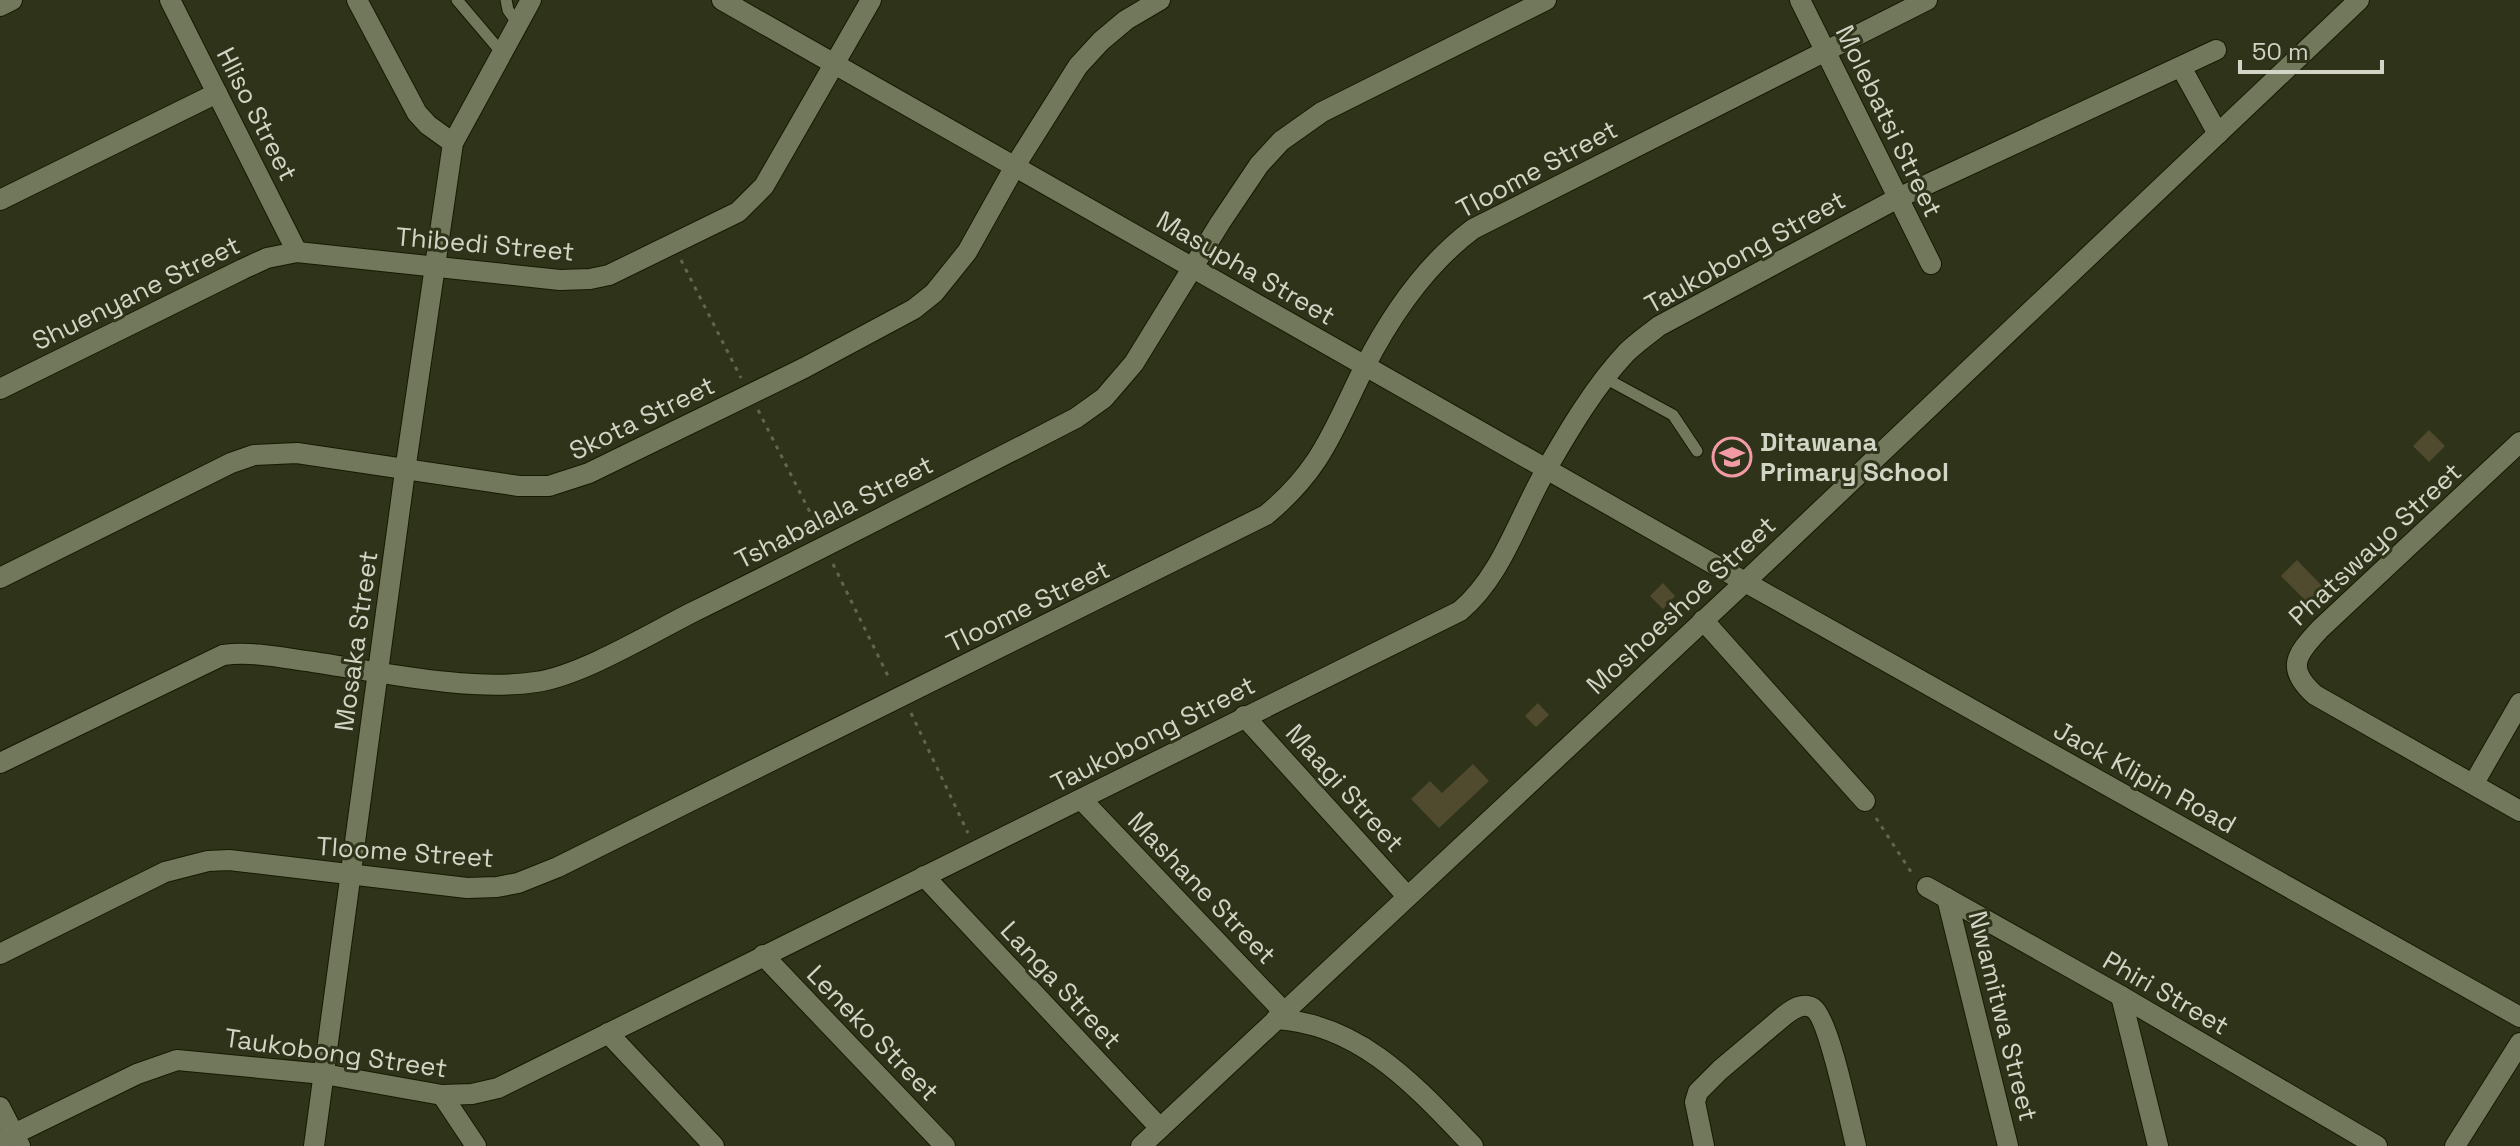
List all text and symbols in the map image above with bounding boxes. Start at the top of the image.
street label: Molebatsi Street [1828,19,1950,223]
scale bar [2240,24,2382,74]
text: 50 m [2252,36,2309,67]
street label: Hliso Street [209,41,305,187]
street label: Tloome Street [1451,112,1623,226]
street label: Taukobong Street [1639,183,1851,321]
street label: Masupha Street [1151,203,1341,333]
street label: Thibedi Street [394,219,576,269]
street label: Shuenyane Street [27,228,245,358]
street label: Skota Street [564,368,720,468]
place label: Ditawana Primary School [1760,425,1949,489]
school or university icon: Ditawana Primary School [1711,436,1753,478]
street label: Tshabalala Street [729,447,939,577]
street label: Phatswayo Street [2281,455,2469,633]
street label: Moshoeshoe Street [1579,508,1783,702]
street label: Mosaka Street [327,549,385,733]
street label: Tloome Street [941,552,1115,660]
street label: Taukobong Street [1045,668,1261,800]
street label: Jack Klipin Road [2048,713,2242,841]
street label: Maagi Street [1278,717,1412,859]
street label: Mashane Street [1121,804,1283,972]
street label: Tloome Street [315,829,495,875]
street label: Nwamitwa Street [1960,907,2046,1125]
street label: Langa Street [993,914,1129,1056]
street label: Phiri Street [2097,943,2235,1043]
street label: Leneko Street [800,958,946,1108]
street label: Taukobong Street [222,1021,450,1085]

